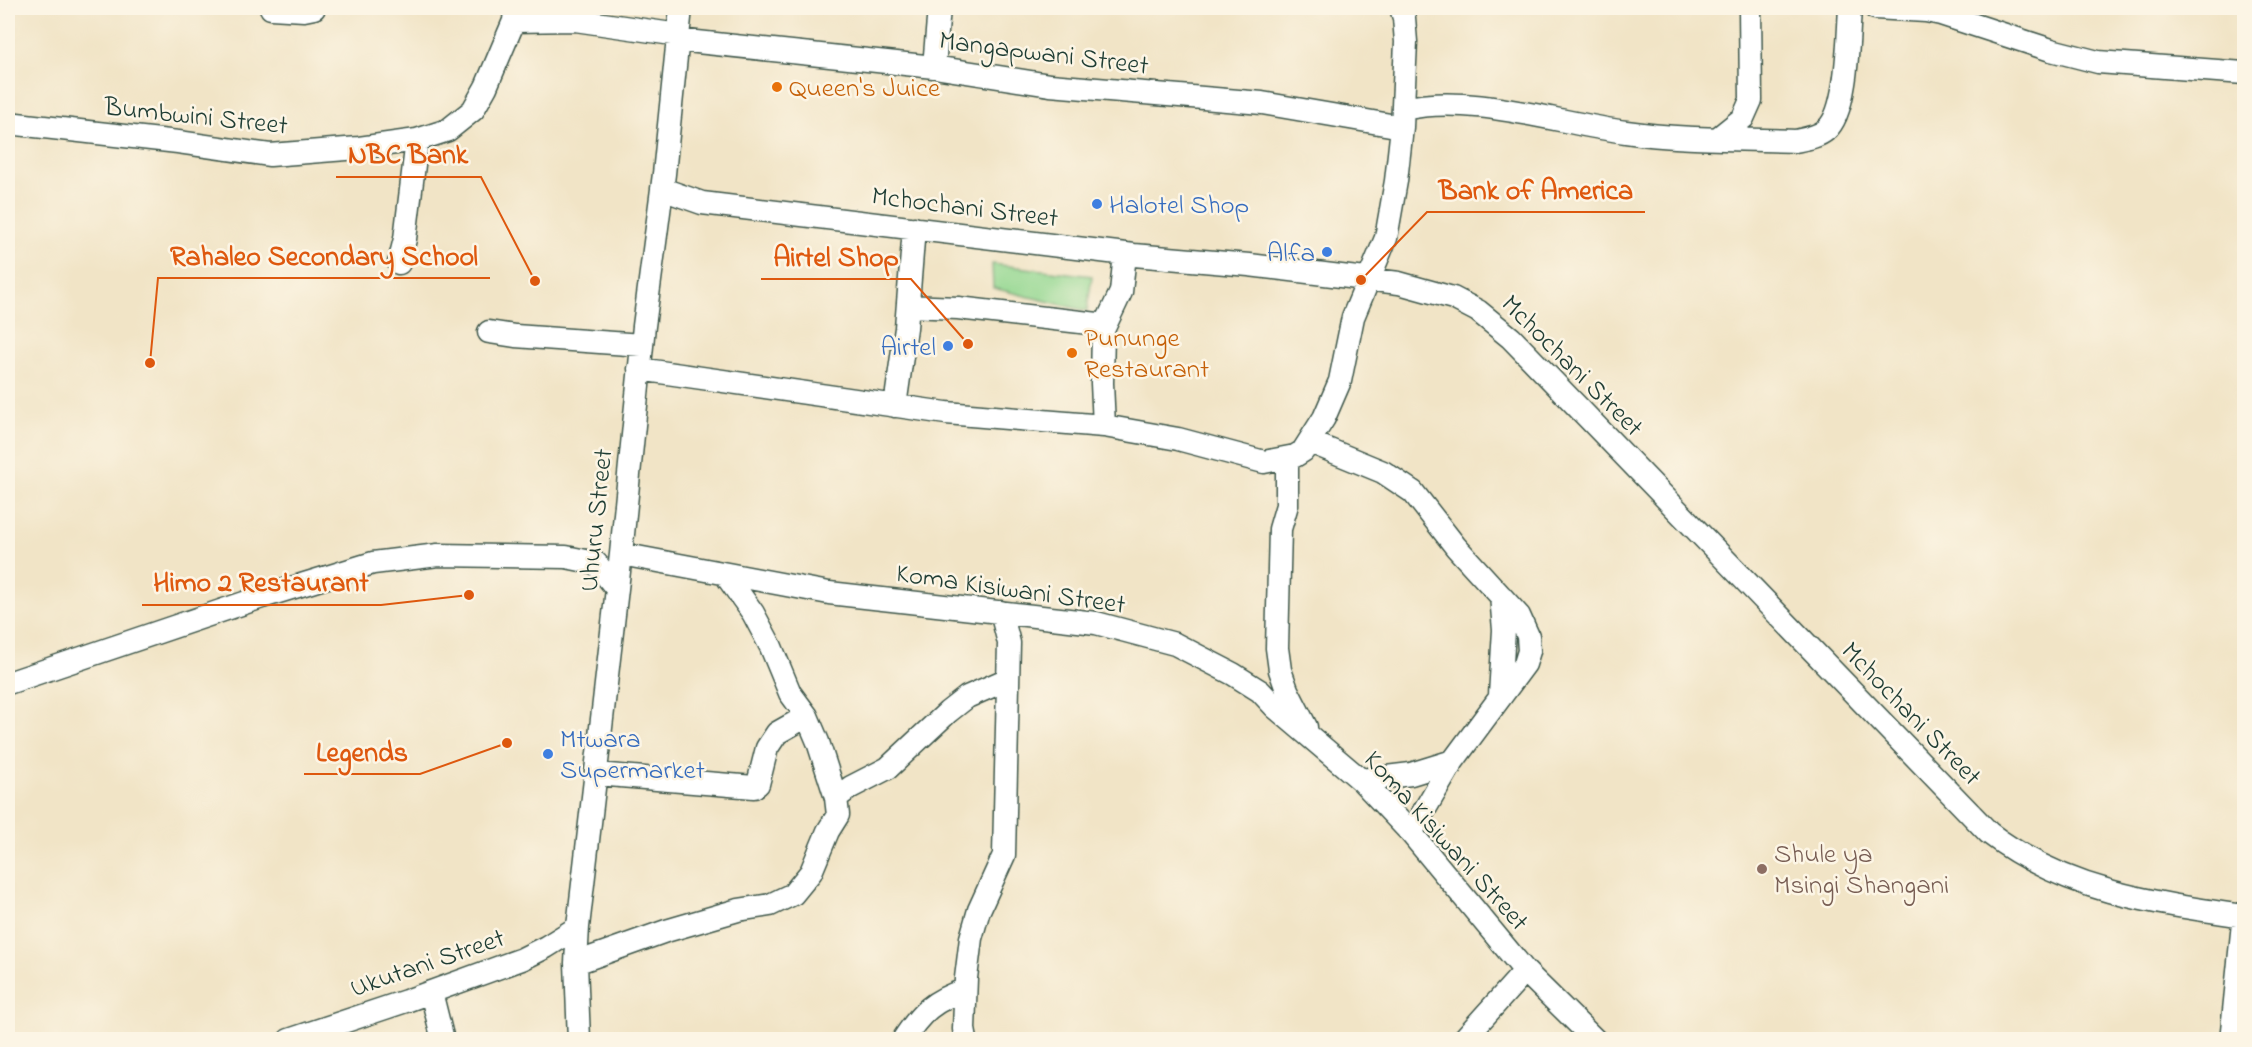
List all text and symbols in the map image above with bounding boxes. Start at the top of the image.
street label: Mangapwani Street [937,22,1151,87]
place label: Queen's Juice [789,70,941,109]
marker: Queen's Juice [770,80,784,94]
street label: Bumbwini Street [101,88,289,147]
callout: NBC Bank [336,131,481,177]
text: NBC Bank [348,136,469,177]
callout: Bank of America [1427,166,1645,212]
text: Bank of America [1437,172,1633,213]
street label: Mchochani Street [869,178,1060,239]
place label: Halotel Shop [1109,187,1249,226]
marker: Halotel Shop [1090,197,1104,211]
callout: Rahaleo Secondary School [158,232,490,278]
callout: Airtel Shop [761,233,911,279]
place label: Alfa [1267,235,1315,274]
text: Rahaleo Secondary School [170,238,478,279]
text: Airtel Shop [773,239,899,280]
marker: Alfa [1320,245,1334,259]
street label: Mchochani Street [1491,287,1651,447]
place label: Pununge Restaurant [1084,320,1209,390]
place label: Airtel [880,329,936,368]
marker: Airtel [941,339,955,353]
marker: Pununge Restaurant [1065,346,1079,360]
street label: Uhuru Street [571,447,624,594]
street label: Koma Kisiwani Street [893,555,1128,626]
callout: Himo 2 Restaurant [142,559,381,605]
text: Himo 2 Restaurant [153,564,369,605]
street label: Mchochani Street [1831,634,1989,796]
place label: Mtwara Supermarket [560,721,705,791]
callout: Legends [304,728,420,774]
text: Legends [316,734,408,776]
street label: Koma Kisiwani Street [1353,743,1537,941]
marker: Mtwara Supermarket [541,747,555,761]
place label: Shule ya Msingi Shangani [1774,836,1949,906]
marker: Shule ya Msingi Shangani [1755,862,1769,876]
street label: Ukutani Street [345,920,510,1009]

